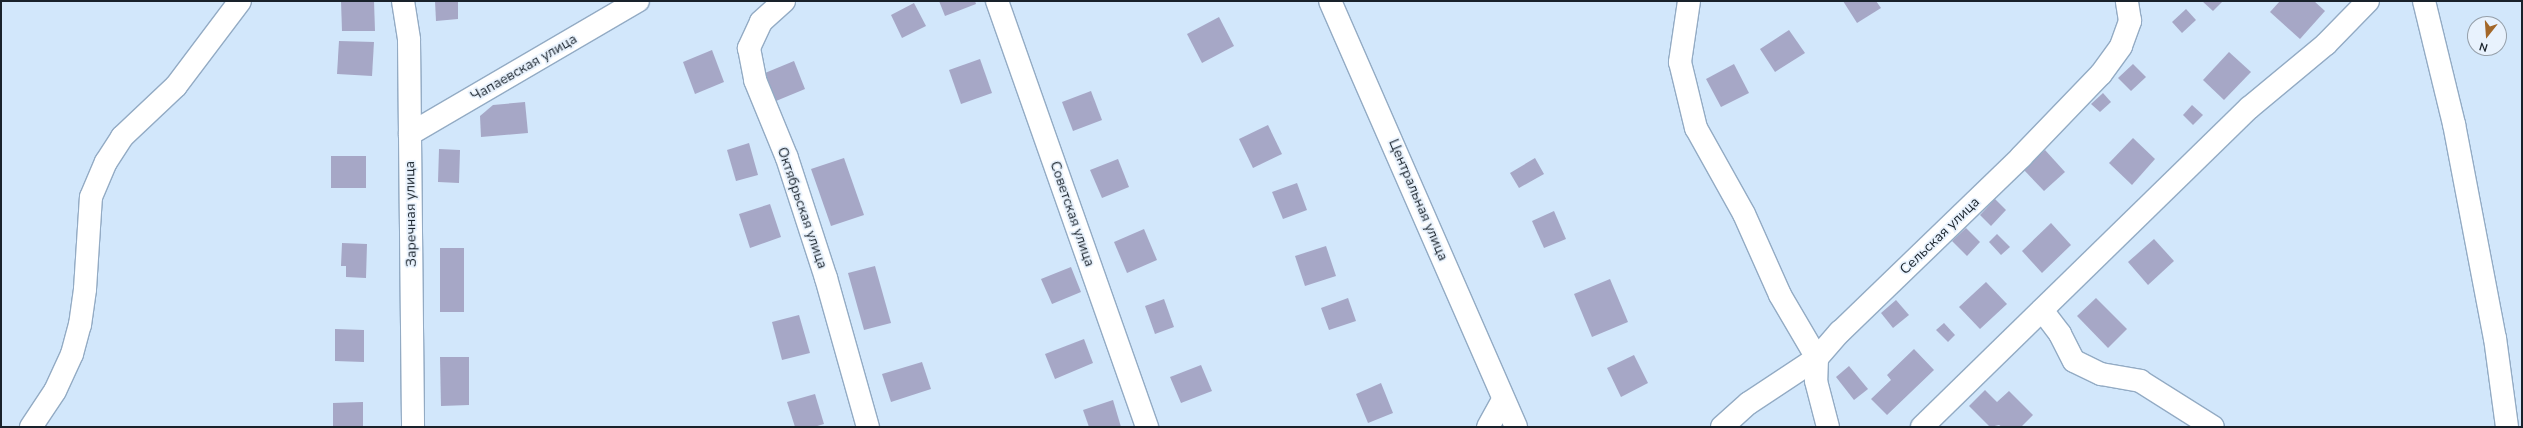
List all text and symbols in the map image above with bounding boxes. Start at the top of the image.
north arrow [2467,16,2507,56]
street label: Чапаевская улица [468,31,580,105]
text: N [2478,39,2490,55]
street label: Центральная улица [1385,137,1451,263]
street label: Октябрьская улица [773,145,831,271]
street label: Советская улица [1046,159,1098,269]
street label: Заречная улица [402,161,420,267]
street label: Сельская улица [1897,194,1983,278]

